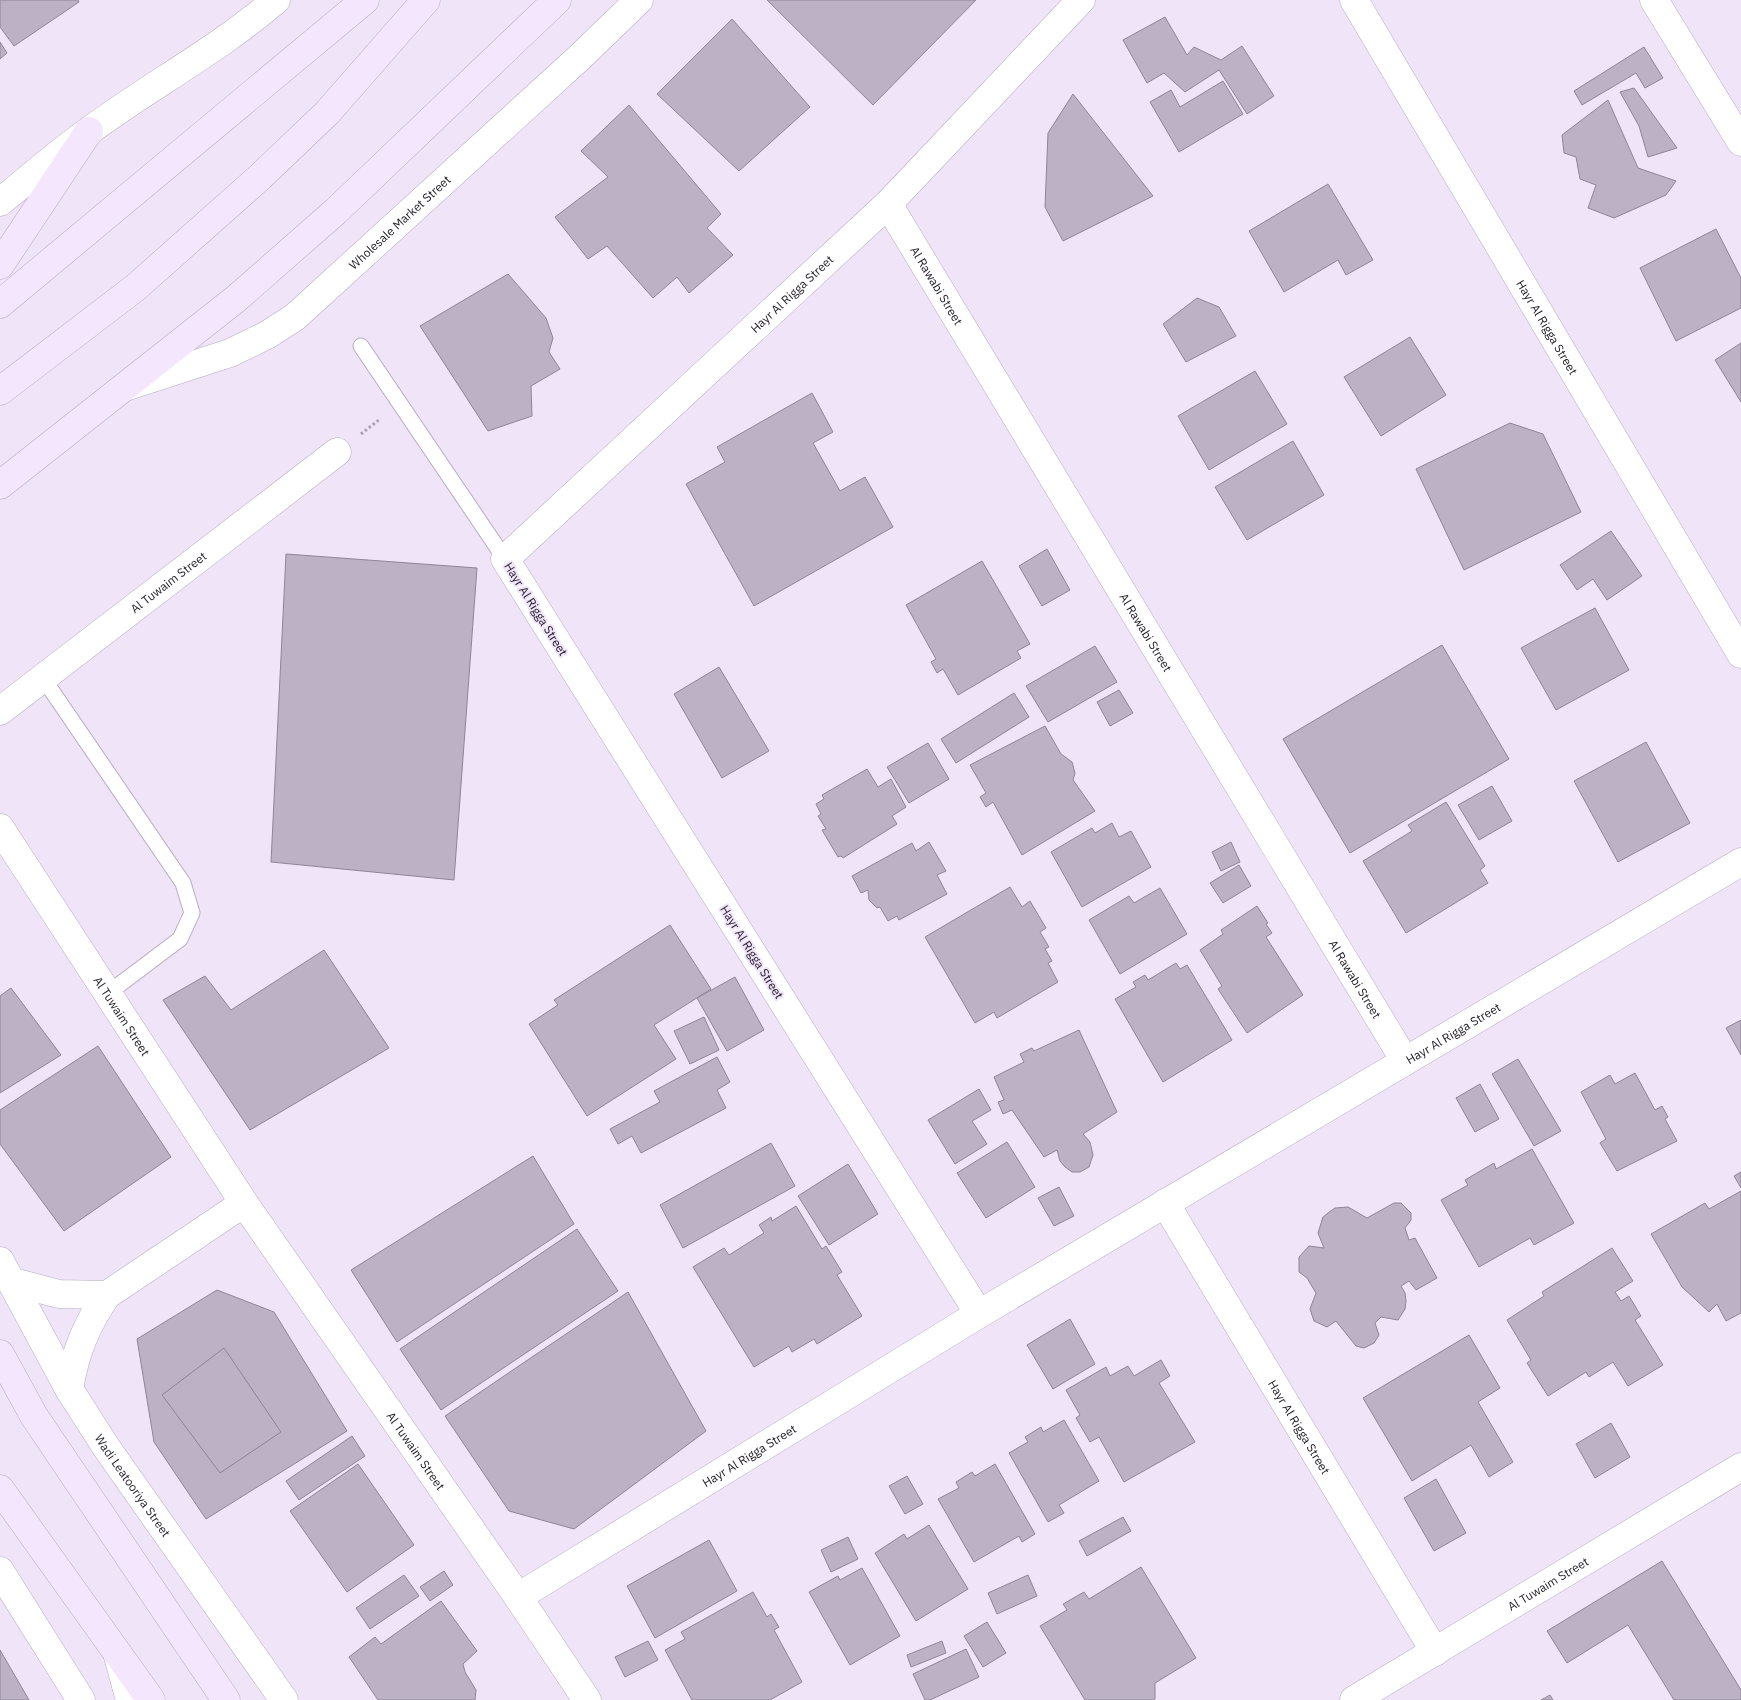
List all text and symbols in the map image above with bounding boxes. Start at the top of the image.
street label: Wholesale Market Street [345,172,453,272]
street label: Al Rawabi Street [908,243,967,327]
street label: Hayr Al Rigga Street [747,251,836,336]
street label: Hayr Al Rigga Street [1514,277,1581,377]
street label: Al Tuwaim Street [127,548,209,616]
street label: Hayr Al Rigga Street [501,560,571,658]
street label: Al Rawabi Street [1117,590,1176,674]
street label: Hayr Al Rigga Street [717,903,787,1001]
street label: Al Rawabi Street [1326,937,1385,1021]
street label: Al Tuwaim Street [91,973,153,1058]
street label: Hayr Al Rigga Street [1403,999,1503,1067]
street label: Hayr Al Rigga Street [1265,1377,1334,1477]
street label: Al Tuwaim Street [384,1409,449,1493]
street label: Hayr Al Rigga Street [699,1421,799,1490]
street label: Wadi Leatooriya Street [92,1431,174,1539]
street label: Al Tuwaim Street [1504,1553,1591,1614]

